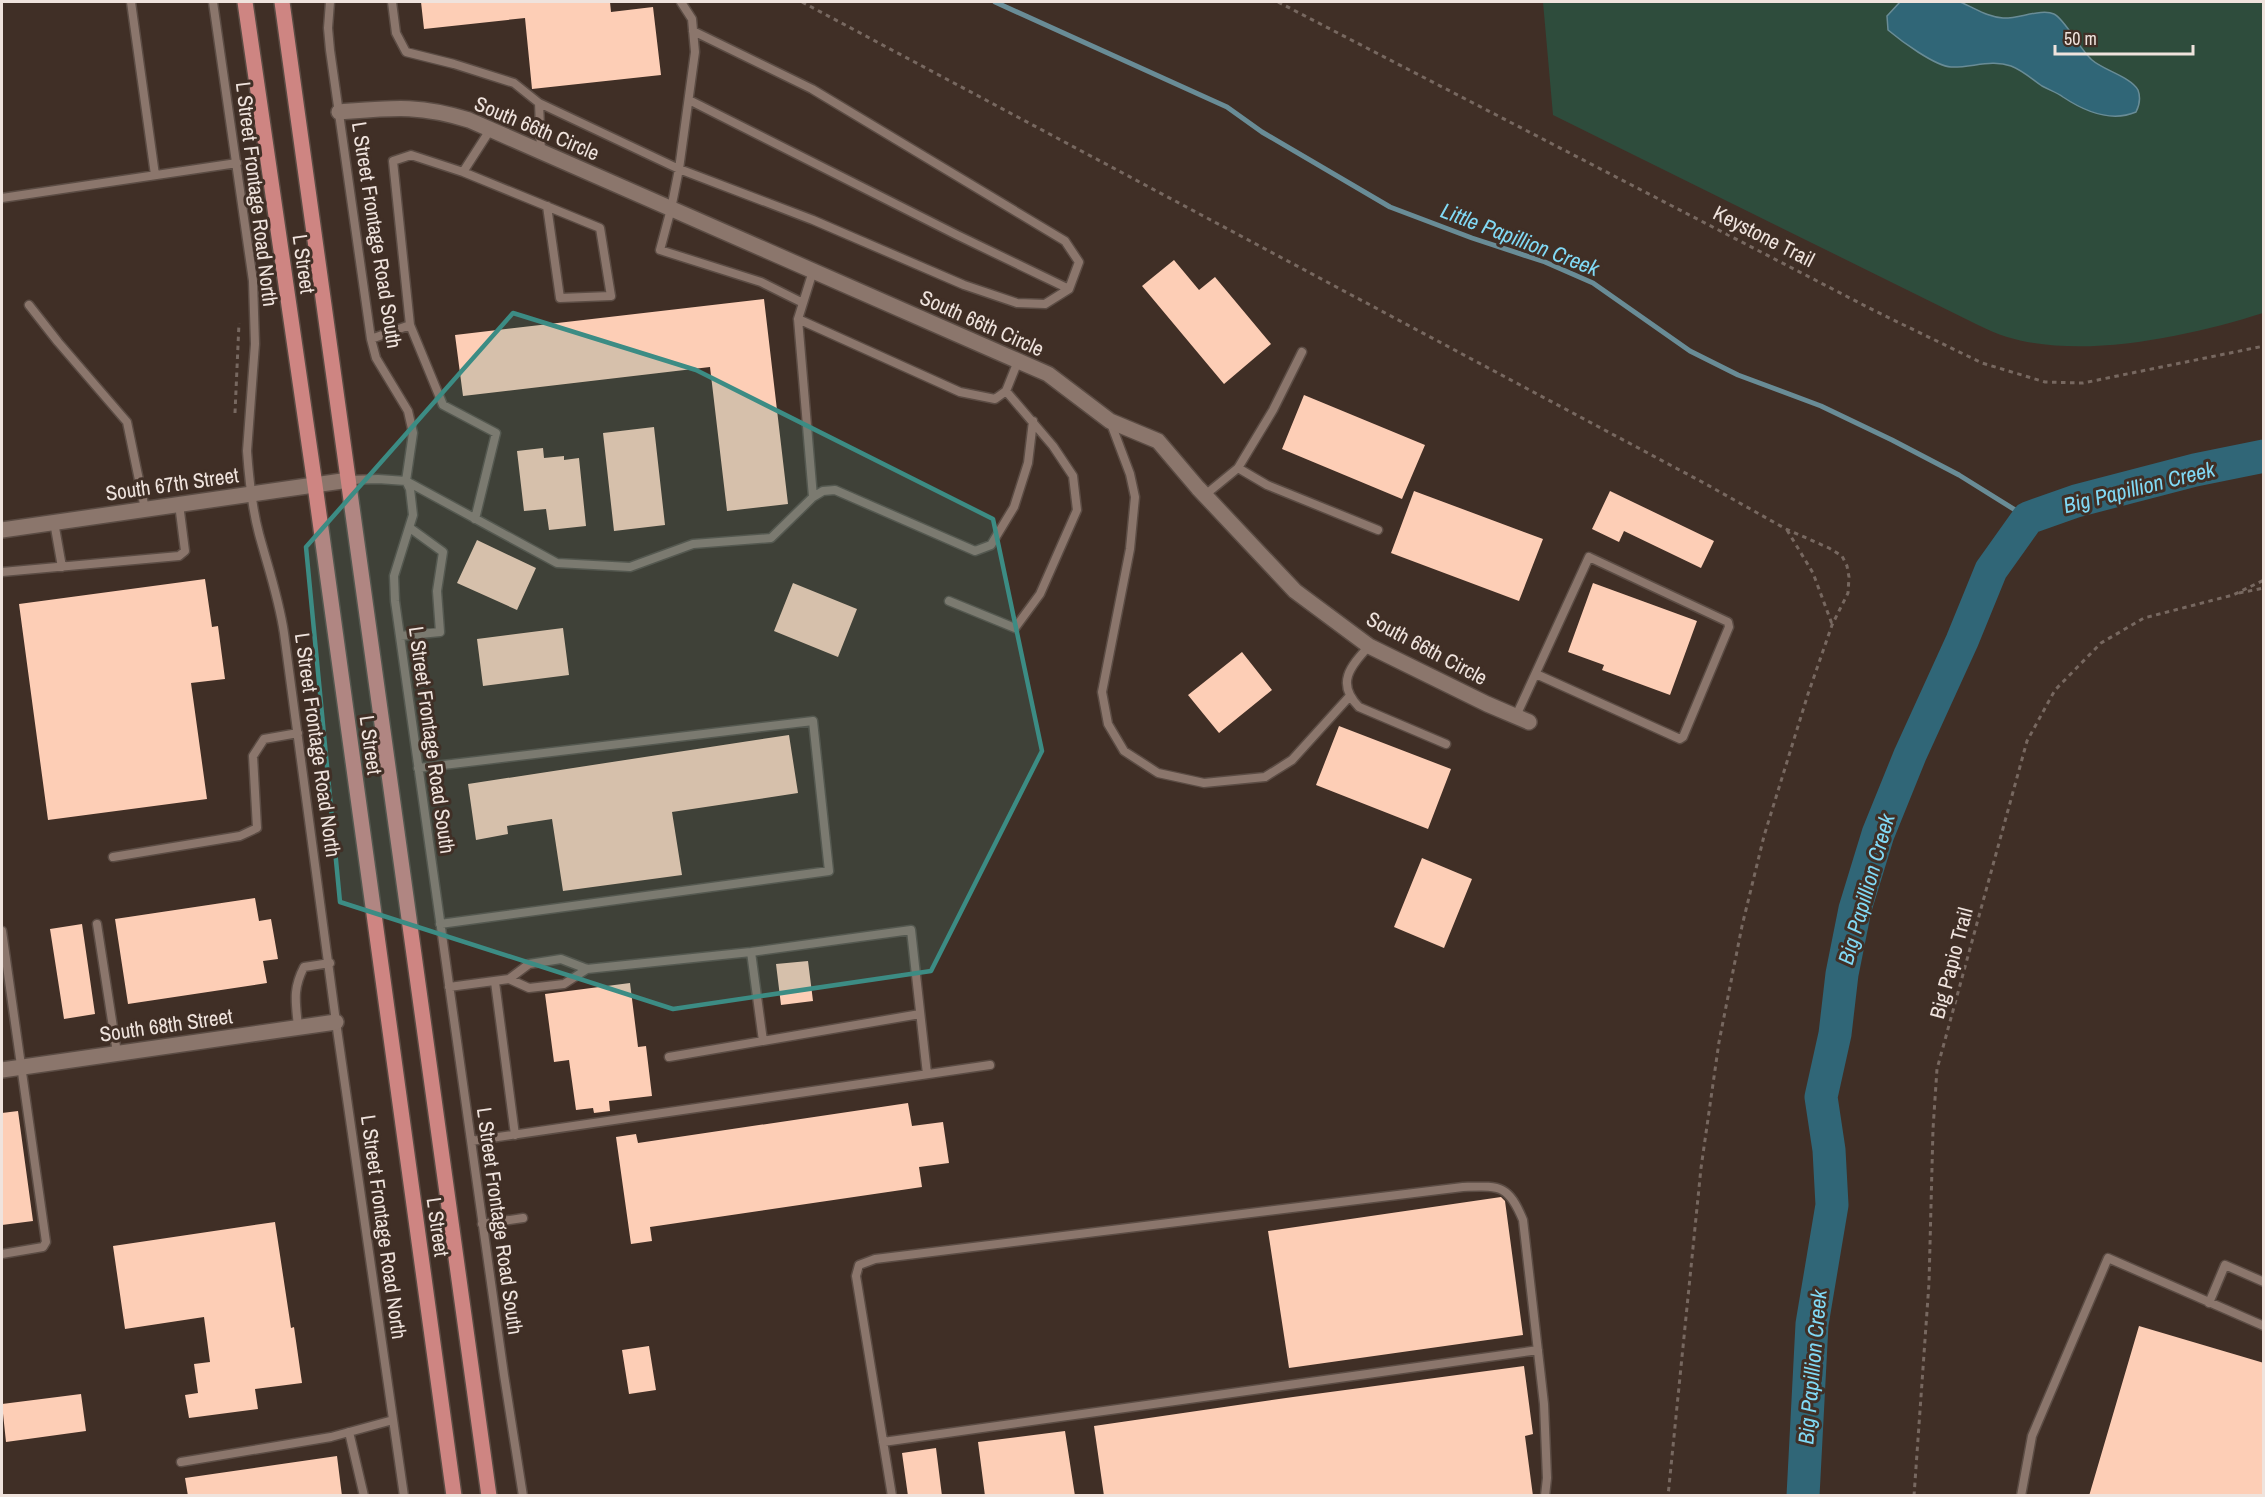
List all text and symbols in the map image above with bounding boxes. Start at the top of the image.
scale bar [2055,18,2193,56]
text: 50 m [2064,26,2097,51]
street label: L Street Frontage Road North [229,80,285,308]
street label: South 66th Circle [470,89,604,167]
street label: L Street Frontage Road South [345,120,409,350]
water label: Little Papillion Creek [1436,195,1604,283]
street label: Keystone Trail [1708,198,1820,274]
street label: L Street [285,232,323,296]
street label: South 66th Circle [915,283,1049,363]
water label: Big Papillion Creek [2060,453,2219,520]
street label: South 67th Street [104,460,241,508]
street label: South 66th Circle [1361,604,1493,692]
street label: L Street Frontage Road South [402,625,462,855]
street label: L Street Frontage Road North [288,631,348,859]
street label: L Street [352,713,390,777]
water label: Big Papillion Creek [1830,809,1902,968]
street label: Big Papio Trail [1922,904,1980,1022]
street label: South 68th Street [98,1001,235,1049]
street label: L Street Frontage Road South [470,1106,530,1336]
street label: L Street Frontage Road North [354,1113,414,1341]
street label: L Street [419,1195,457,1259]
water label: Big Papillion Creek [1790,1287,1834,1446]

